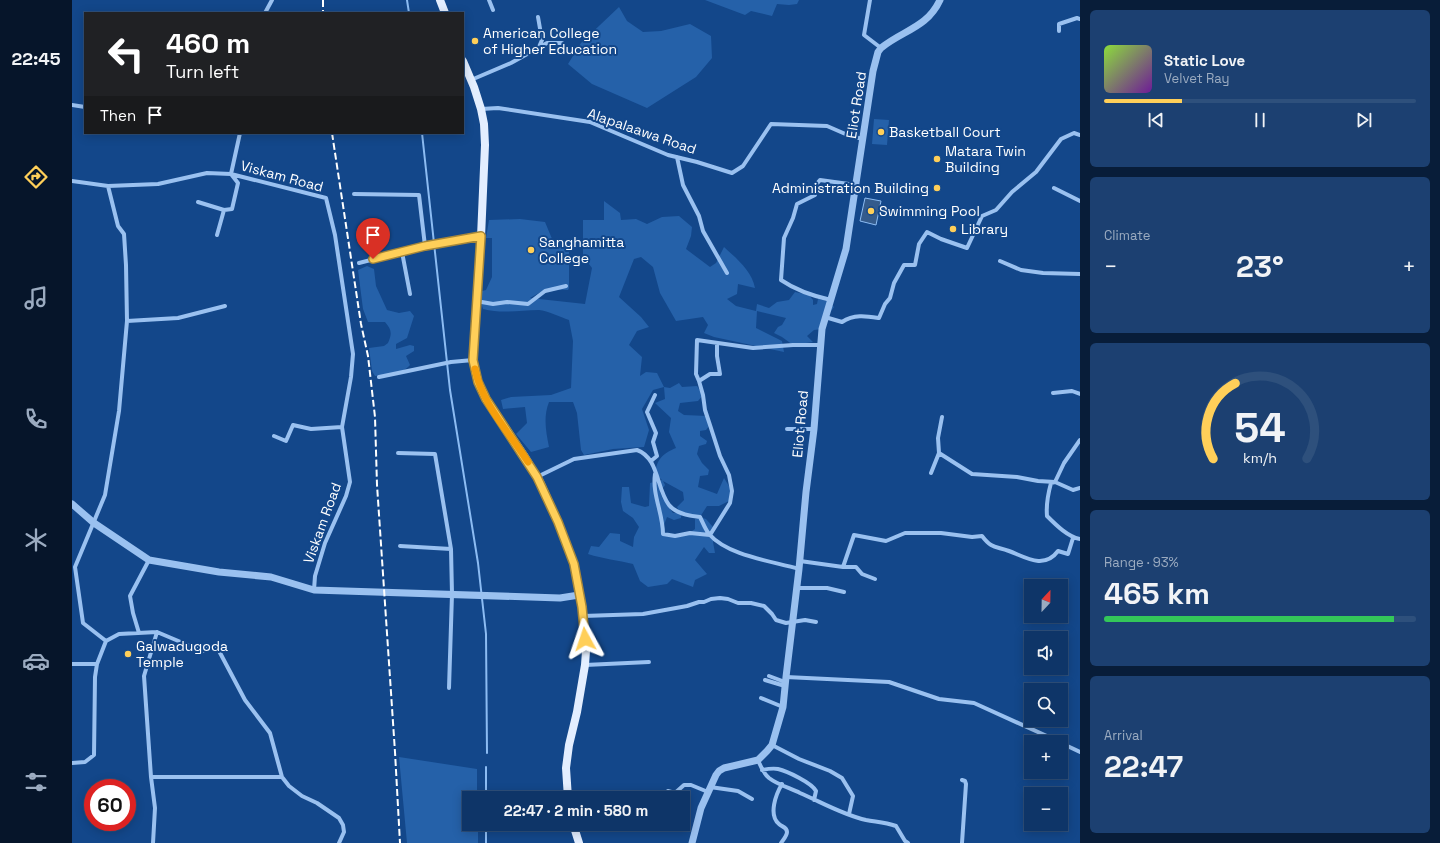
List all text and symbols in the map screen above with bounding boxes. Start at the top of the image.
place label: American College of Higher Education [483,24,617,58]
text: 460 m [166,25,250,61]
icon: left [100,28,152,80]
marker: American College of Higher Education [470,36,480,46]
text: 22:45 [12,47,61,70]
text: Static Love [1164,51,1245,70]
text: Turn left [166,60,239,83]
street label: Eliot Road [842,70,870,140]
text: Velvet Ray [1164,70,1229,87]
icon: arrive [144,104,166,126]
street label: Alapalaawa Road [585,104,699,158]
text: Then [100,106,136,125]
icon: previous [1145,109,1167,131]
icon: pause [1249,109,1271,131]
icon: next [1353,109,1375,131]
place label: Basketball Court [889,123,1001,141]
marker: Basketball Court [876,127,886,137]
place label: Matara Twin Building [945,142,1026,176]
marker: Matara Twin Building [932,154,942,164]
street label: Viskam Road [239,156,325,196]
icon: directions [22,163,50,191]
place label: Administration Building [772,179,929,197]
marker: Administration Building [932,183,942,193]
place label: Swimming Pool [879,202,980,220]
marker: Swimming Pool [866,206,876,216]
pin [356,218,390,259]
place label: Library [961,220,1008,238]
icon: arrive [362,224,384,246]
marker: Library [948,224,958,234]
text: Climate [1104,227,1150,244]
place label: Sanghamitta College [539,233,624,267]
marker: Sanghamitta College [526,245,536,255]
text: 23° [1236,247,1284,286]
text: − [1104,252,1118,280]
text: + [1402,252,1416,280]
icon: music [22,284,50,312]
street label: Eliot Road [788,390,812,458]
text: 54 [1234,401,1286,454]
icon: phone [22,405,50,433]
text: km/h [1243,449,1277,467]
street label: Viskam Road [299,480,345,566]
icon: climate [22,526,50,554]
text: Range · 93% [1104,554,1179,571]
text: 465 km [1104,574,1210,613]
north arrow [1024,579,1068,623]
map controls [1024,579,1068,831]
position arrow [564,618,606,660]
button: sound [1024,631,1068,675]
place label: Galwadugoda Temple [136,637,228,671]
icon: car [22,647,50,675]
marker: Galwadugoda Temple [123,649,133,659]
button: search [1024,683,1068,727]
text: Arrival [1104,727,1143,744]
button: + [1024,735,1068,779]
text: 22:47 [1104,747,1183,786]
icon: filters [22,768,50,796]
speed limit sign: 60 [84,779,136,831]
button: − [1024,787,1068,831]
text: 22:47 · 2 min · 580 m [504,801,648,820]

